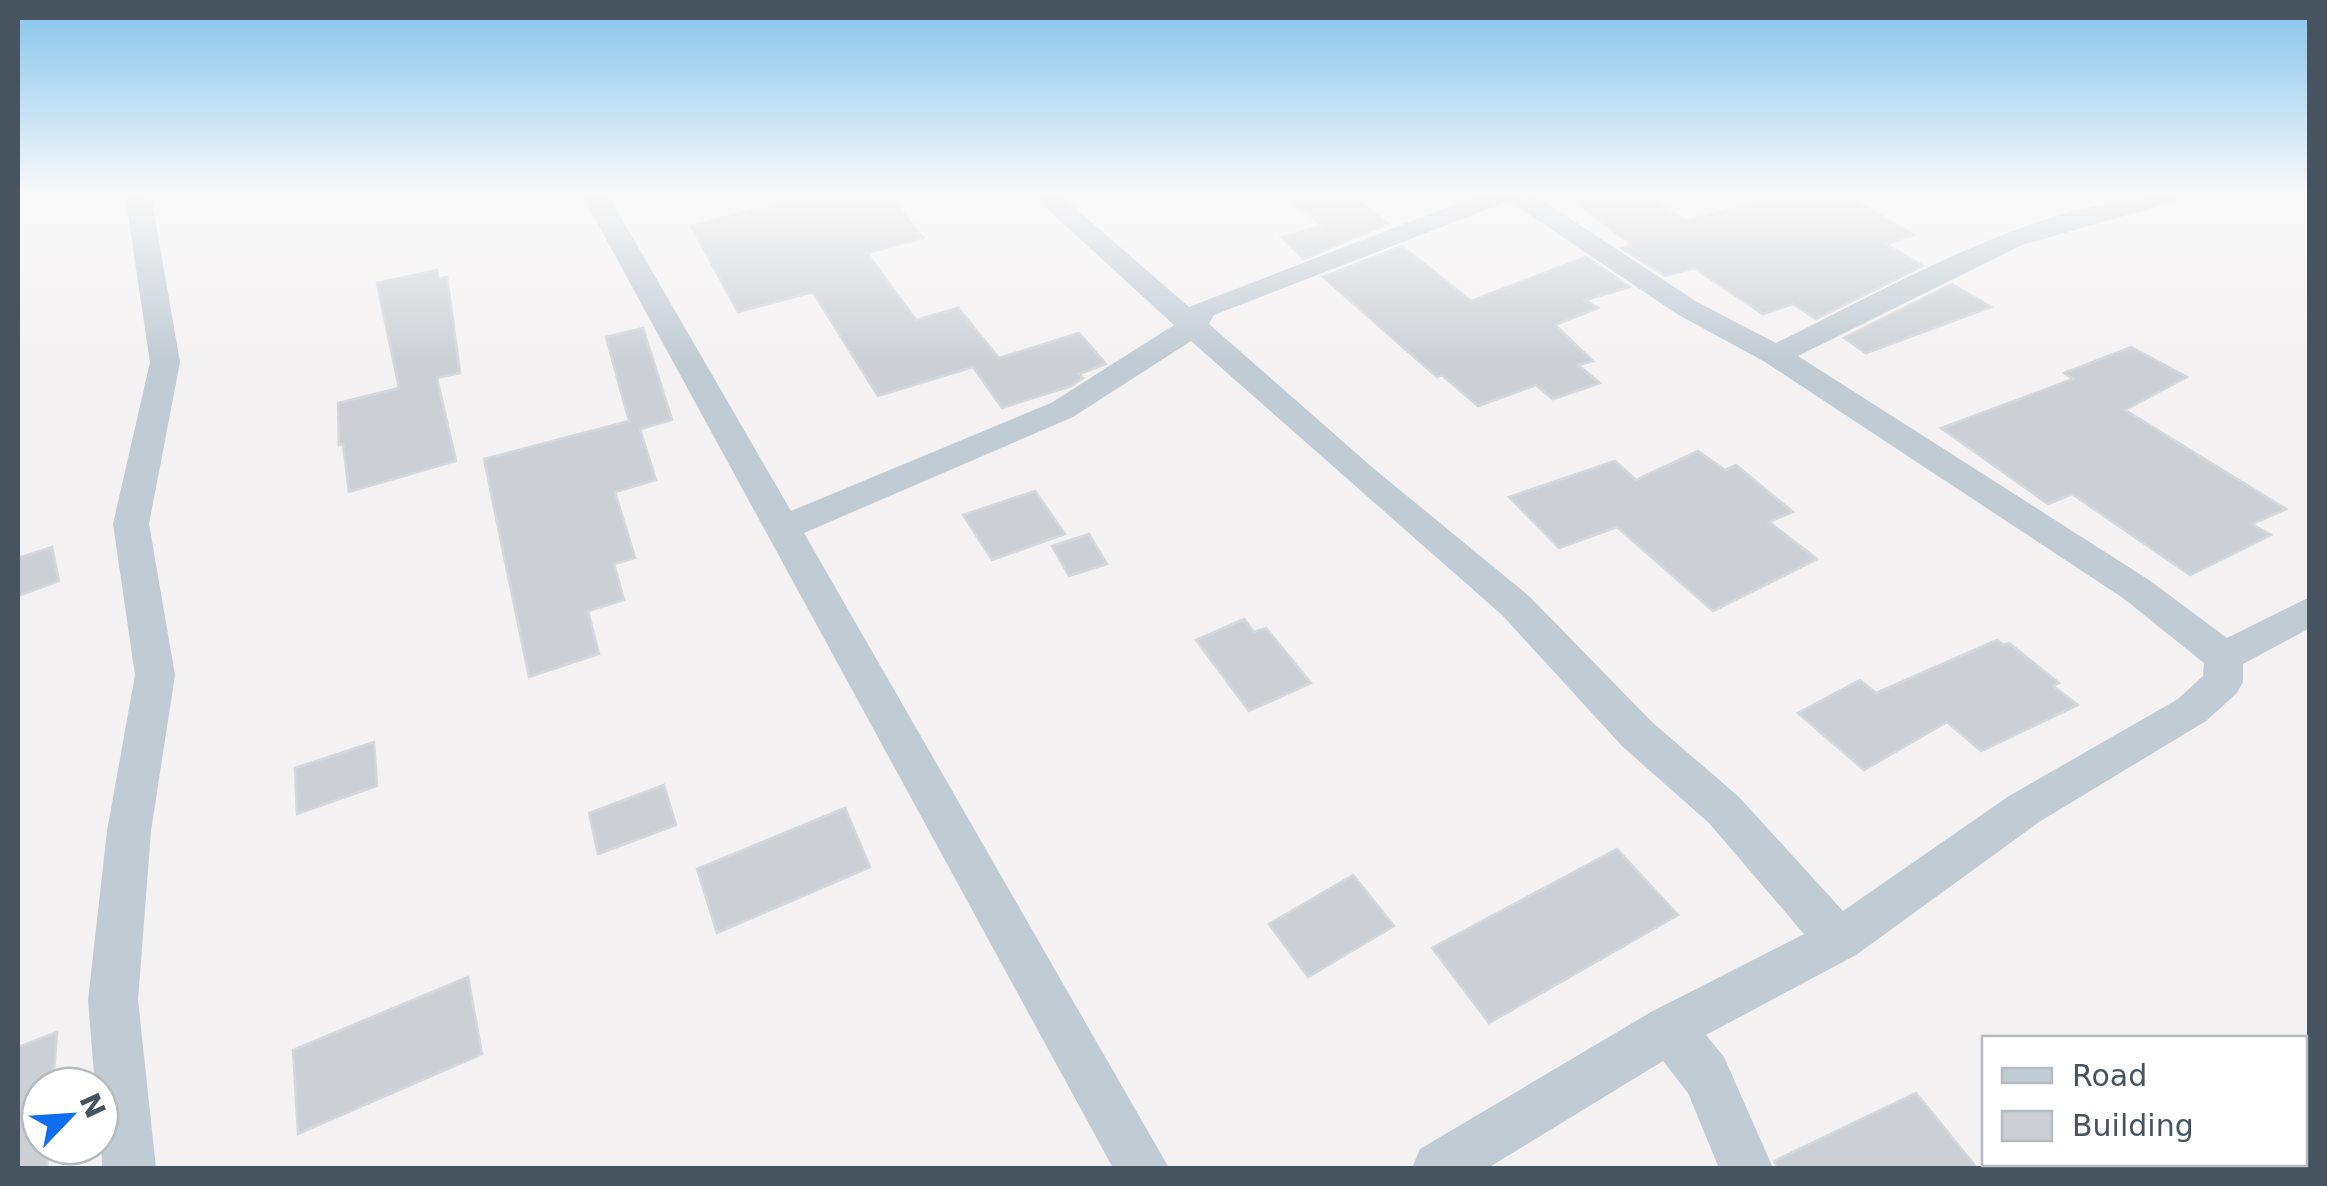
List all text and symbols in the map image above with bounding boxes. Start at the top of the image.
legend [1982,1036,2307,1166]
text: Road [2072,1058,2147,1093]
north arrow [20,1066,120,1166]
text: N [72,1088,112,1123]
text: Building [2072,1108,2194,1143]

